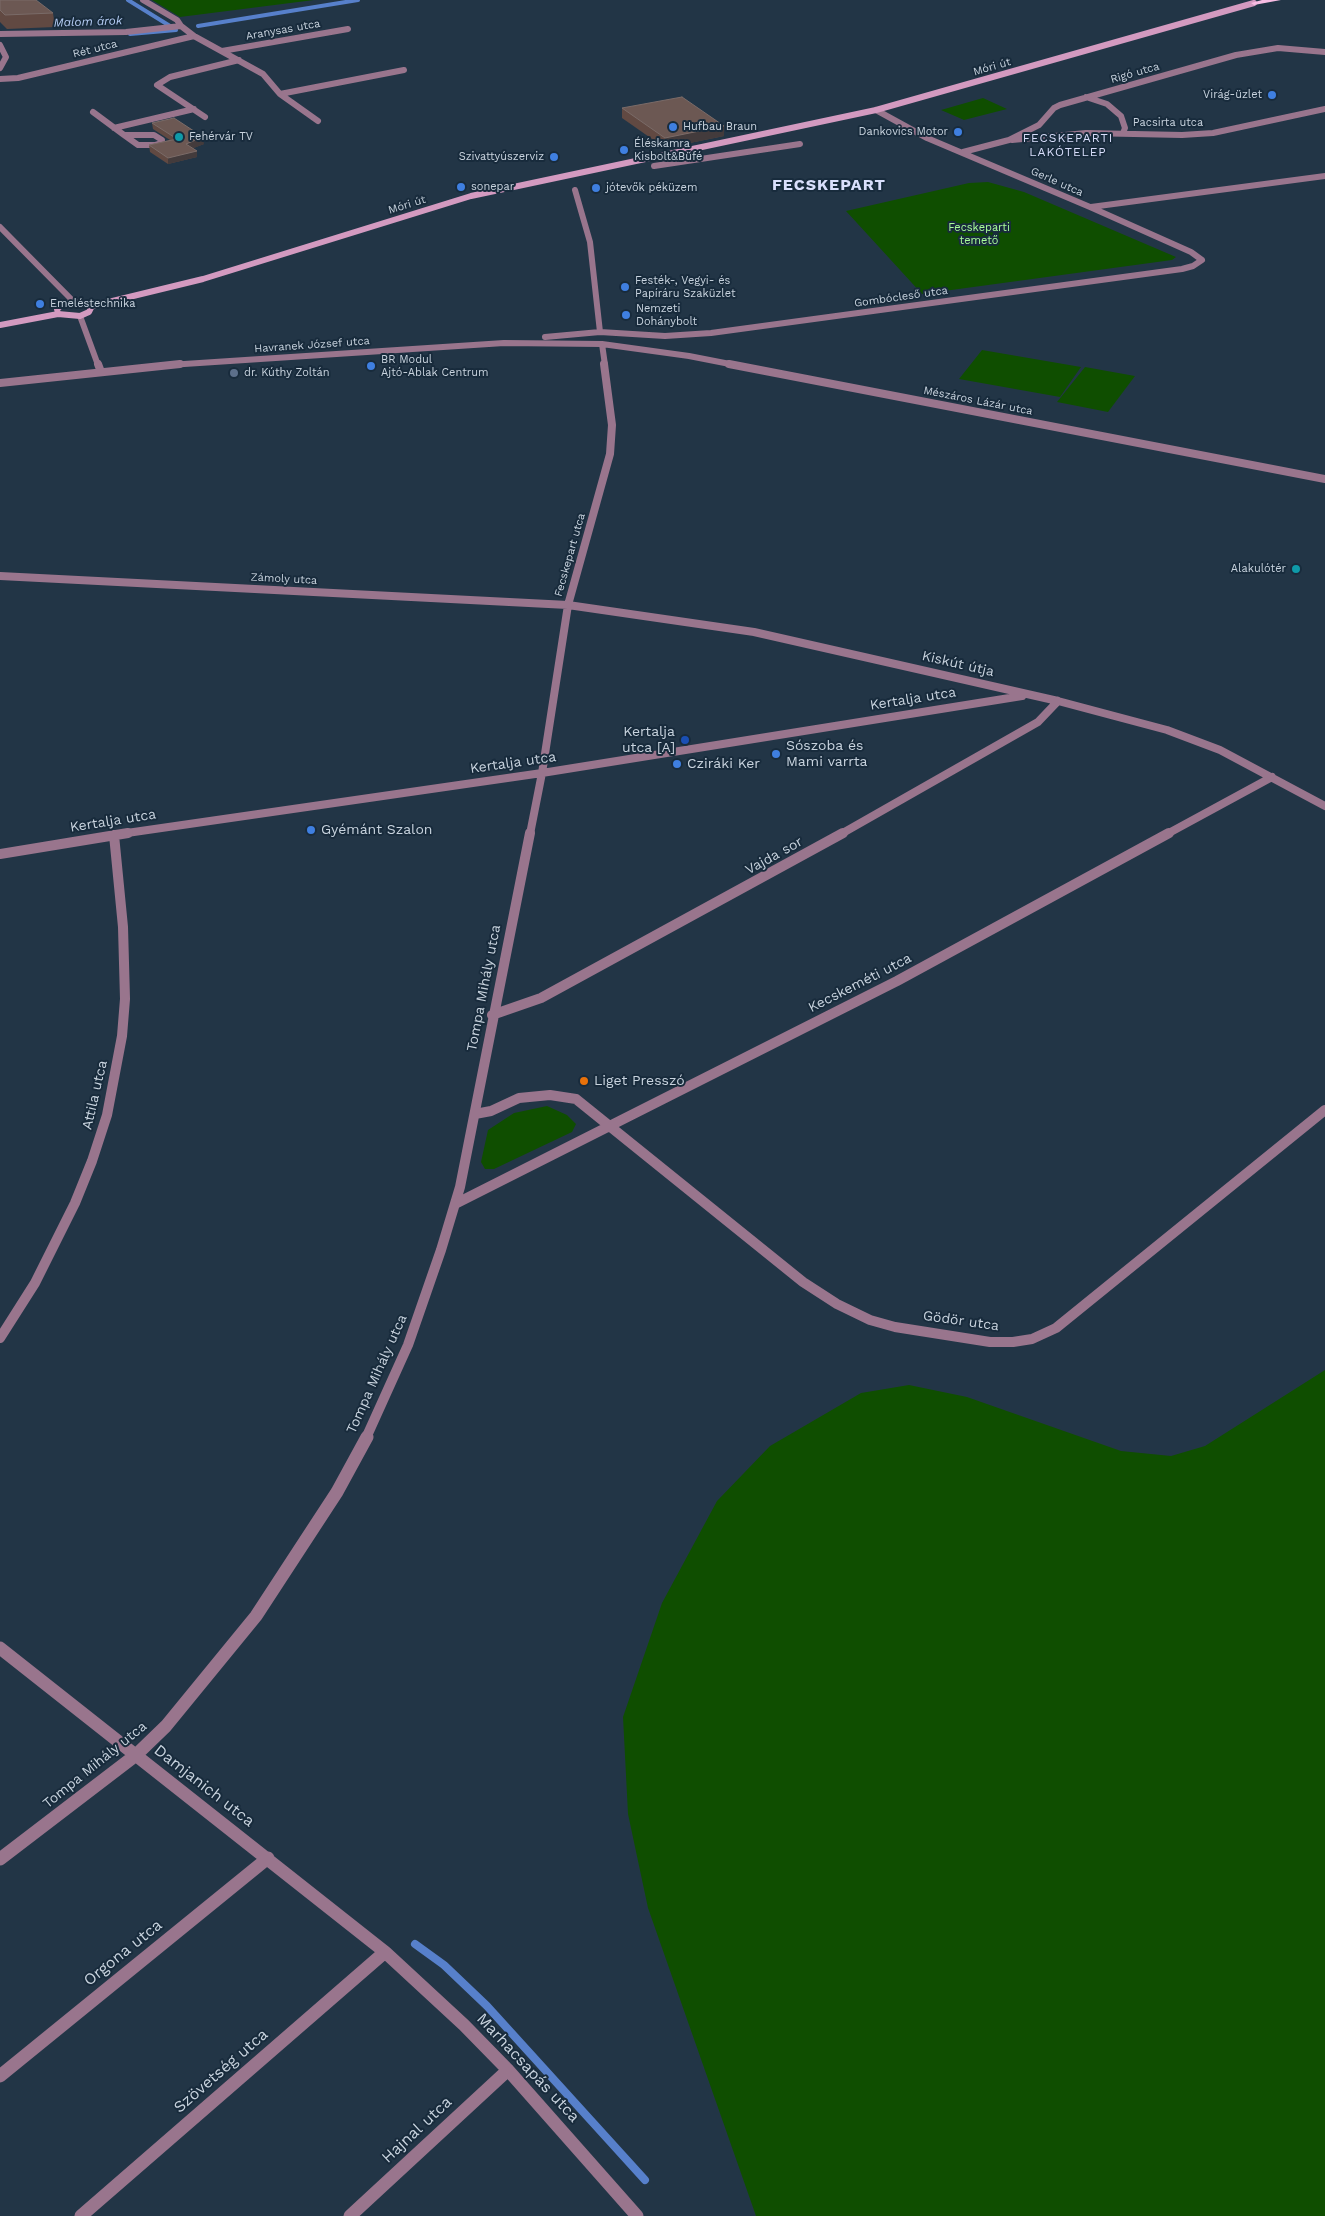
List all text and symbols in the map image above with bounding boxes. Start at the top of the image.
water label: Malom árok [53,14,123,30]
street label: Aranysas utca [245,17,321,43]
street label: Rét utca [71,37,119,61]
street label: Móri út [972,55,1012,79]
street label: Rigó utca [1109,60,1161,86]
place label: Virág-üzlet [1203,88,1262,102]
marker: Virág-üzlet [1266,89,1278,101]
street label: Pacsirta utca [1133,116,1203,130]
place label: Hufbau Braun [683,120,757,134]
marker: Hufbau Braun [667,121,679,133]
place label: Dankovics Motor [859,125,948,139]
marker: Dankovics Motor [952,126,964,138]
place label: Fehérvár TV [189,130,253,144]
marker: Fehérvár TV [173,131,185,143]
district label: FECSKEPARTI LAKÓTELEP [1021,131,1115,159]
place label: Éléskamra Kisbolt&Büfé [634,137,702,163]
marker: Éléskamra Kisbolt&Büfé [618,144,630,156]
place label: Szivattyúszerviz [459,150,544,164]
marker: Szivattyúszerviz [548,151,560,163]
street label: Gerle utca [1029,165,1085,199]
district label: FECSKEPART [771,175,887,195]
place label: sonepar [471,180,514,194]
marker: sonepar [455,181,467,193]
place label: jótevők péküzem [606,181,697,195]
marker: jótevők péküzem [590,182,602,194]
street label: Móri út [387,193,427,217]
park label: Fecskeparti temető [948,221,1010,247]
place label: Festék-, Vegyi- és Papíráru Szaküzlet [635,274,735,300]
marker: Festék-, Vegyi- és Papíráru Szaküzlet [619,281,631,293]
street label: Gombócleső utca [853,284,949,310]
place label: Emeléstechnika [50,297,135,311]
marker: Emeléstechnika [34,298,46,310]
place label: Nemzeti Dohánybolt [636,302,697,328]
marker: Nemzeti Dohánybolt [620,309,632,321]
street label: Havranek József utca [254,334,370,356]
place label: BR Modul Ajtó-Ablak Centrum [381,353,489,379]
marker: BR Modul Ajtó-Ablak Centrum [365,360,377,372]
place label: dr. Kúthy Zoltán [244,366,330,380]
marker: dr. Kúthy Zoltán [228,367,240,379]
street label: Mészáros Lázár utca [922,384,1034,418]
street label: Fecskepart utca [552,512,588,598]
place label: Alakulótér [1231,562,1286,576]
marker: Alakulótér [1290,563,1302,575]
street label: Zámoly utca [250,571,318,587]
street label: Kiskút útja [920,648,996,680]
street label: Kertalja utca [869,684,957,714]
place label: Kertalja utca [A] [622,724,675,756]
marker: Kertalja utca [A] [679,734,691,746]
place label: Sószoba és Mami varrta [786,738,867,770]
marker: Sószoba és Mami varrta [770,748,782,760]
street label: Kertalja utca [469,749,557,777]
place label: Cziráki Ker [687,756,760,772]
marker: Cziráki Ker [671,758,683,770]
street label: Kertalja utca [69,806,157,836]
place label: Gyémánt Szalon [321,822,432,838]
marker: Gyémánt Szalon [305,824,317,836]
street label: Vajda sor [742,833,806,879]
street label: Tompa Mihály utca [463,923,505,1053]
street label: Kecskeméti utca [806,950,914,1016]
street label: Attila utca [79,1059,111,1131]
place label: Liget Presszó [594,1073,685,1089]
marker: Liget Presszó [578,1075,590,1087]
street label: Gödör utca [922,1307,1000,1335]
street label: Tompa Mihály utca [343,1312,411,1436]
street label: Tompa Mihály utca [40,1718,150,1812]
street label: Damjanich utca [150,1741,258,1831]
street label: Orgona utca [80,1916,166,1990]
street label: Marhacsapás utca [473,2009,583,2127]
street label: Szövetség utca [170,2025,272,2117]
street label: Hajnal utca [378,2093,456,2167]

